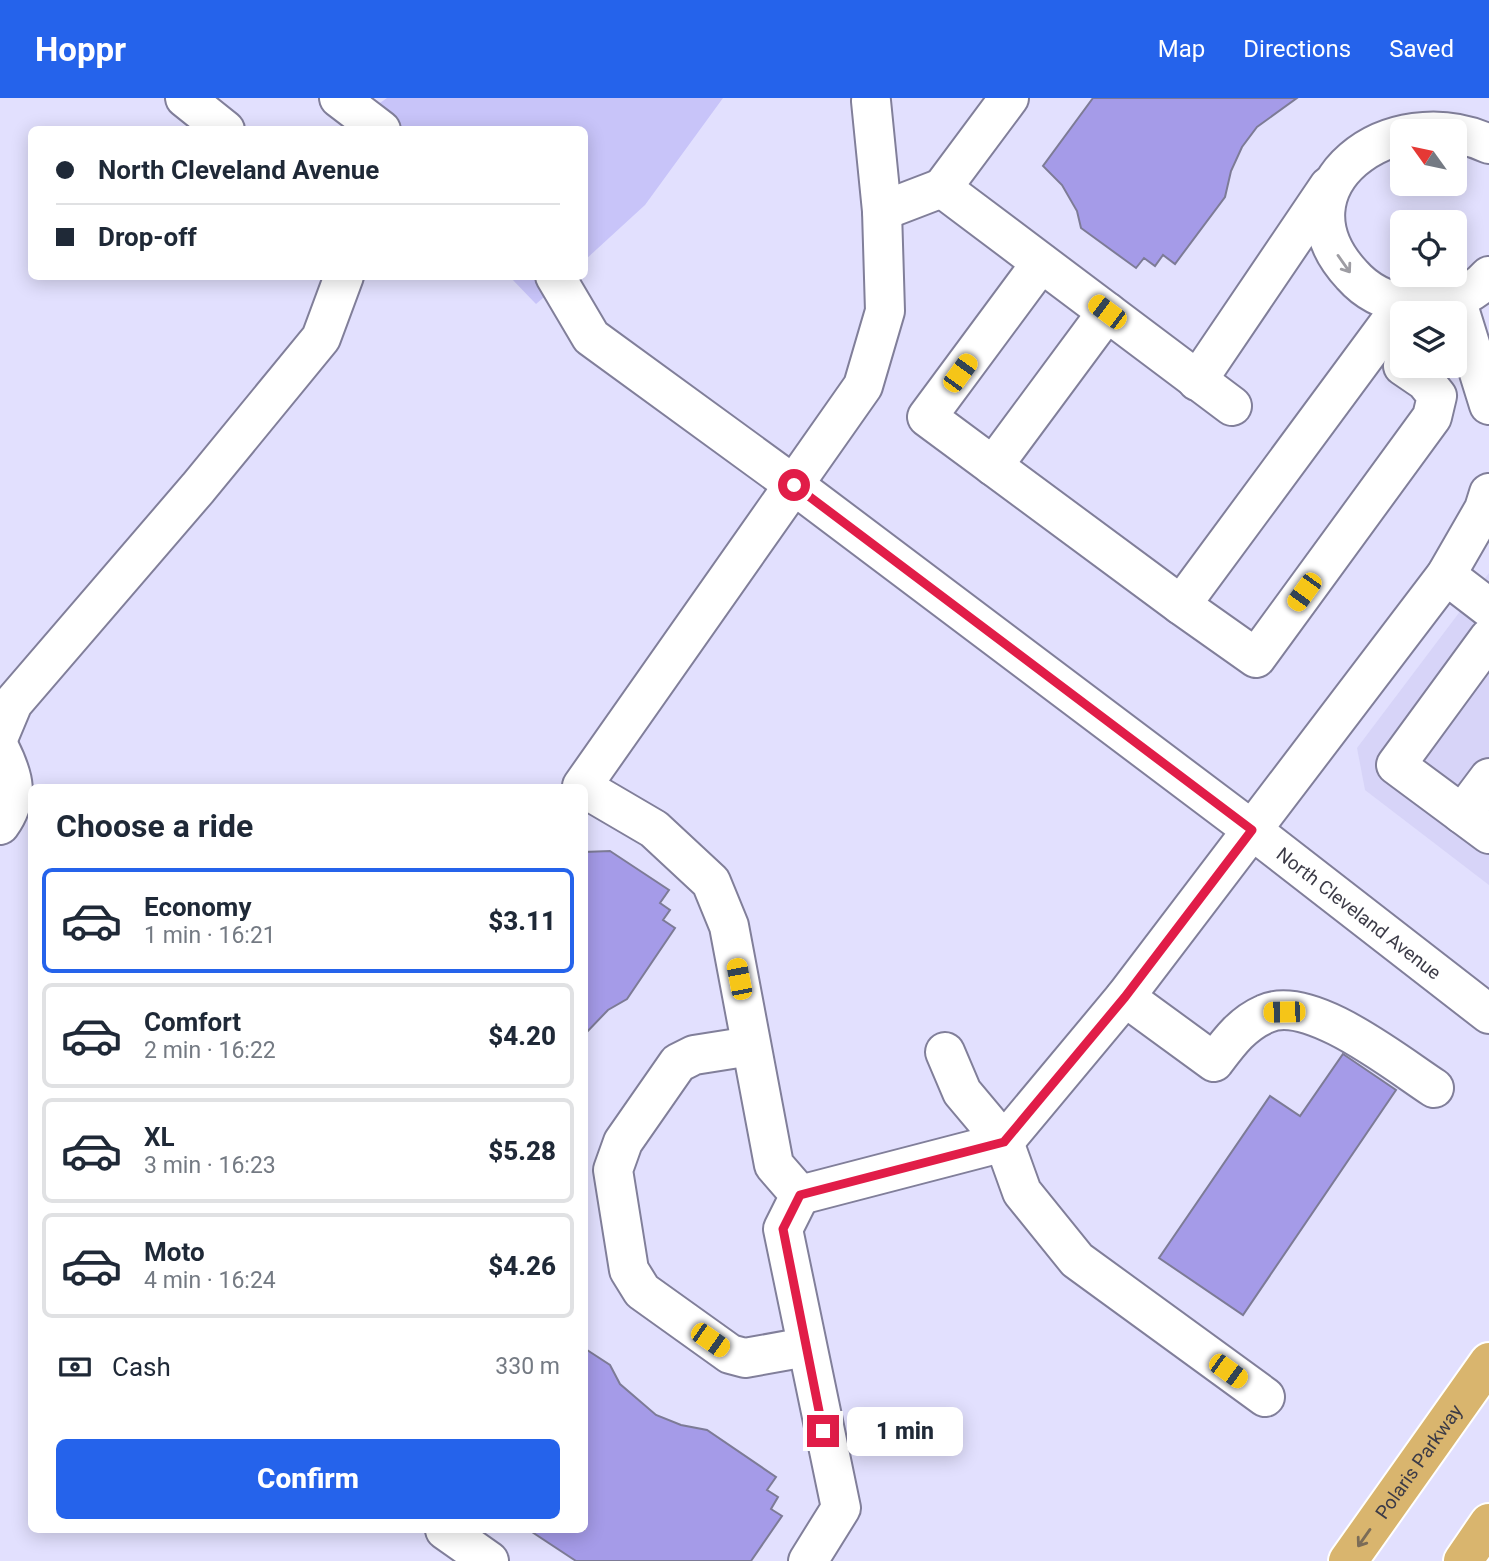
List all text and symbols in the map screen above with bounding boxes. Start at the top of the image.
text: Hoppr [35,30,126,69]
text: Map [1158,35,1205,63]
text: Directions [1243,35,1351,63]
text: Saved [1389,35,1454,63]
north arrow [1390,119,1466,196]
map controls [1390,119,1467,378]
text: North Cleveland Avenue [98,155,379,185]
button: locate [1390,210,1467,287]
text: Drop-off [98,222,197,252]
one-way arrow [1337,254,1351,273]
car [1084,291,1131,333]
button: layers [1390,301,1467,378]
car [940,350,981,396]
route start [778,469,810,501]
car [1284,569,1325,615]
text: Choose a ride [56,807,253,845]
street label: North Cleveland Avenue [1272,843,1446,985]
icon: car [60,889,123,952]
text: Economy [144,892,251,922]
text: $3.11 [488,906,556,936]
text: 1 min · 16:21 [144,922,276,949]
car [725,956,754,1002]
car [1263,1001,1306,1023]
icon: car [60,1004,123,1067]
text: Comfort [144,1007,241,1037]
text: $4.20 [488,1021,556,1051]
text: 2 min · 16:22 [144,1037,276,1064]
icon: car [60,1119,123,1182]
text: XL [144,1122,175,1152]
text: $5.28 [488,1136,556,1166]
text: 3 min · 16:23 [144,1152,276,1179]
icon: car [60,1234,123,1297]
text: Moto [144,1237,205,1267]
text: $4.26 [488,1251,556,1281]
text: 4 min · 16:24 [144,1267,276,1294]
car [687,1319,734,1361]
icon: cash [56,1348,94,1386]
car [1205,1350,1252,1392]
text: Cash [112,1352,171,1382]
text: 330 m [495,1353,560,1380]
street label: Polaris Parkway [1371,1400,1467,1524]
callout: 1 min [848,1406,963,1456]
route end [807,1415,839,1447]
text: 1 min [876,1418,934,1445]
button: Confirm [56,1439,560,1519]
one-way arrow [1357,1527,1371,1547]

